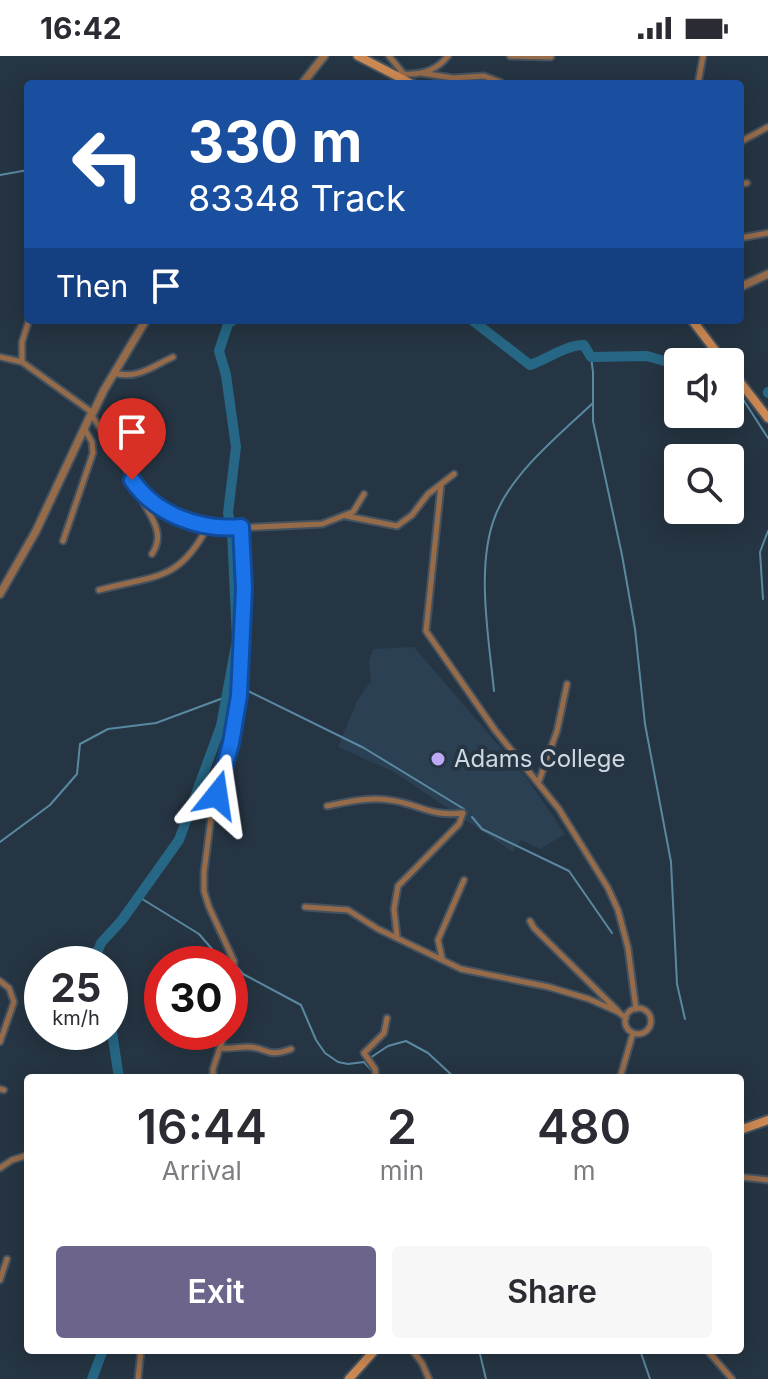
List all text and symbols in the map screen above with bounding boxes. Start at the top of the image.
text: 16:42 [40,10,122,46]
text: 330 m [188,108,362,176]
icon: left [56,112,160,216]
text: 83348 Track [188,176,406,220]
icon: arrive [144,264,188,308]
text: Then [56,268,128,304]
map controls [664,348,744,524]
button: sound [664,348,744,428]
pin [98,398,166,480]
icon: arrive [110,410,154,454]
button: search [664,444,744,524]
place label: Adams College [454,744,625,773]
marker: Adams College [429,750,447,768]
position arrow [175,753,259,837]
speed limit sign: 30 [144,946,248,1050]
text: 25 [51,963,101,1012]
text: km/h [52,1006,100,1030]
text: 16:44 [137,1097,267,1156]
text: 2 [387,1097,417,1156]
text: 480 [537,1097,631,1156]
text: Arrival [162,1155,242,1186]
text: min [380,1155,424,1186]
text: m [573,1155,595,1186]
button: Exit [56,1246,376,1338]
button: Share [392,1246,712,1338]

